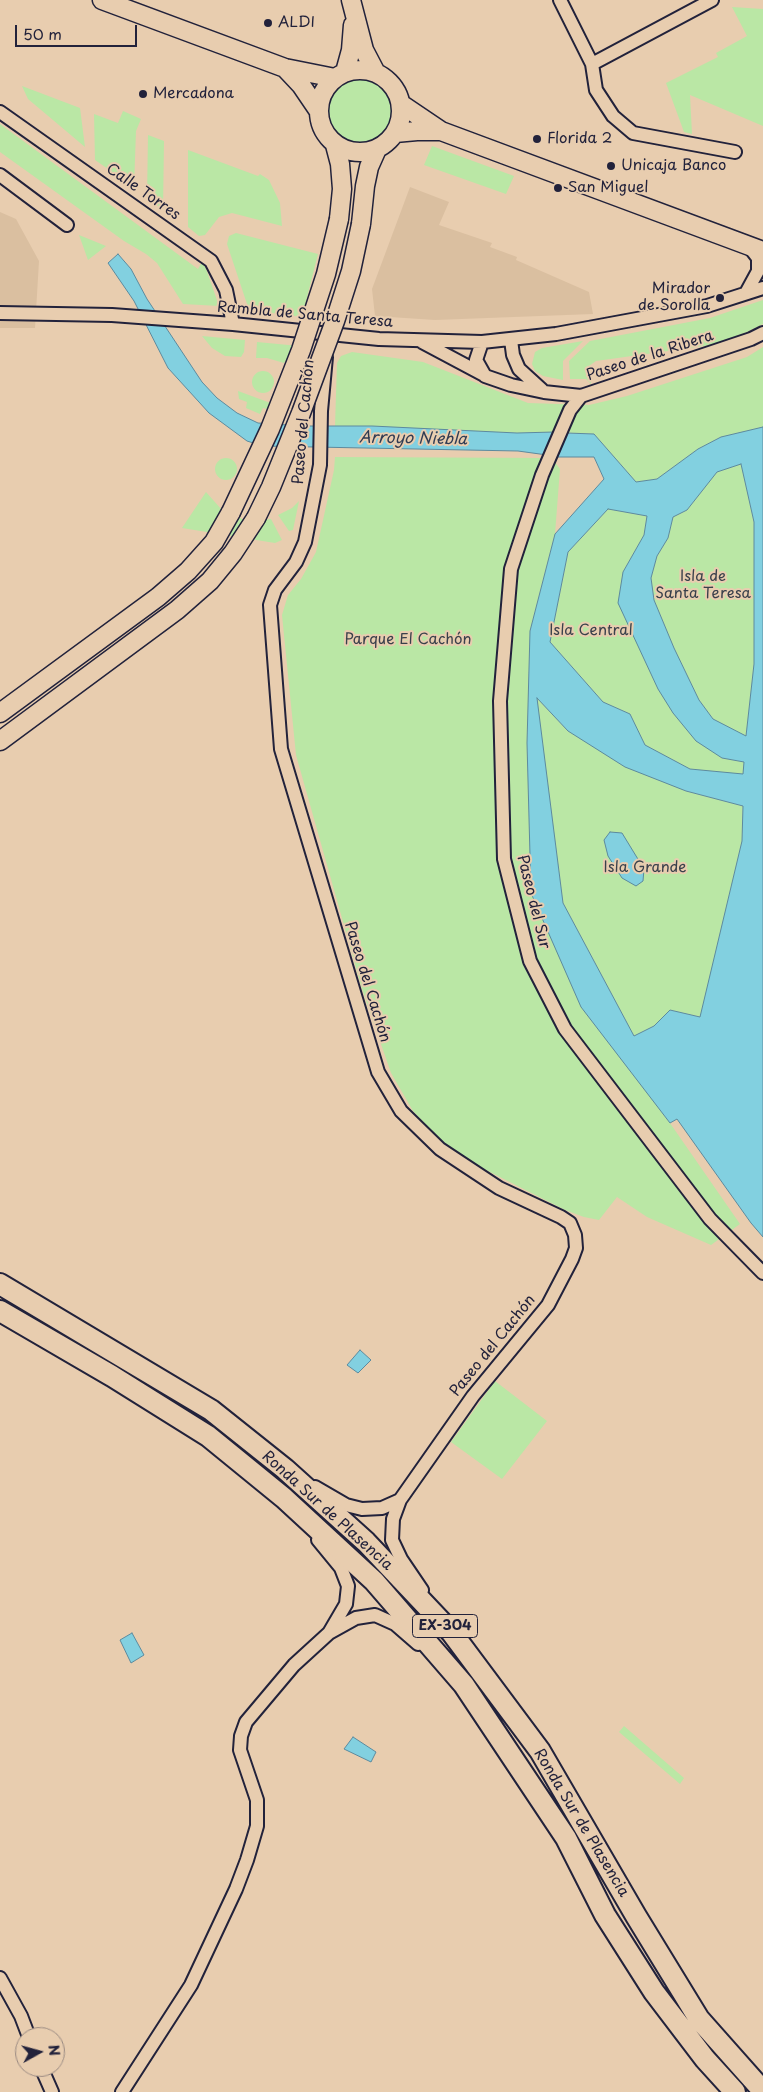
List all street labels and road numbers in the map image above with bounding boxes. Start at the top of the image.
street label: Calle Torres [103,160,183,224]
street label: Rambla de Santa Teresa [216,298,394,332]
street label: Paseo de la Ribera [584,327,716,385]
street label: Paseo del Cachón [290,359,318,485]
street label: Paseo del Sur [513,853,553,951]
street label: Paseo del Cachón [340,919,394,1045]
street label: Paseo del Cachón [447,1292,539,1400]
street label: Ronda Sur de Plasencia [258,1448,396,1574]
road number: EX-304 [412,1614,478,1638]
street label: Ronda Sur de Plasencia [530,1746,632,1900]

